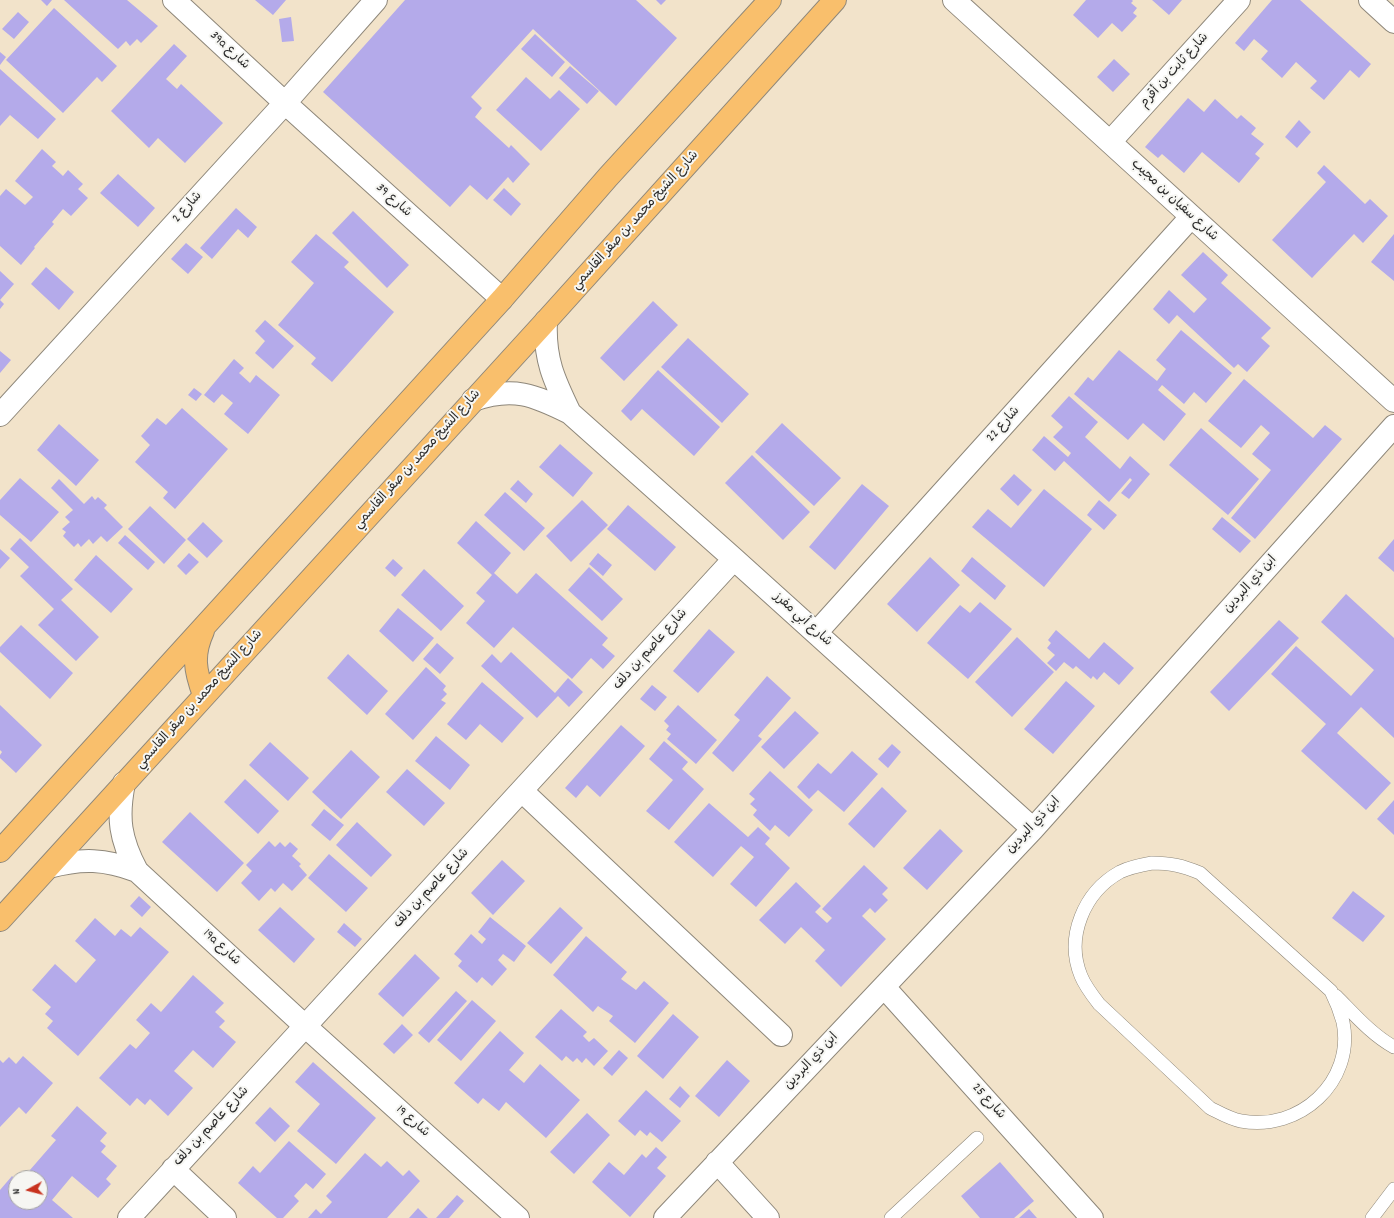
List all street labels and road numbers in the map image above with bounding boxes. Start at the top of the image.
street label: 39a شارع [206,29,252,73]
street label: شارع ثابت بن أقرم [1137,30,1213,112]
street label: شارع الشيخ محمد بن صقر القاسمي [569,148,703,294]
street label: شارع سفيان بن مجيب [1127,157,1221,245]
street label: شارع 39 [372,181,414,221]
street label: شارع 2 [170,189,206,227]
street label: شارع الشيخ محمد بن صقر القاسمي [351,387,485,533]
street label: شارع 22 [984,404,1024,446]
street label: ابن ذي البردين [1221,553,1281,617]
street label: شارع أبي مفرز [769,590,835,650]
street label: شارع عاصم بن دلف [611,606,691,694]
street label: شارع الشيخ محمد بن صقر القاسمي [133,627,267,773]
street label: ابن ذي البردين [1004,794,1064,858]
street label: شارع عاصم بن دلف [391,846,473,932]
street label: 19a شارع [199,927,243,969]
street label: ابن ذي البردين [782,1030,842,1094]
street label: شارع 25 [968,1081,1008,1123]
street label: شارع عاصم بن دلف [171,1084,253,1170]
street label: شارع 19 [392,1103,432,1141]

